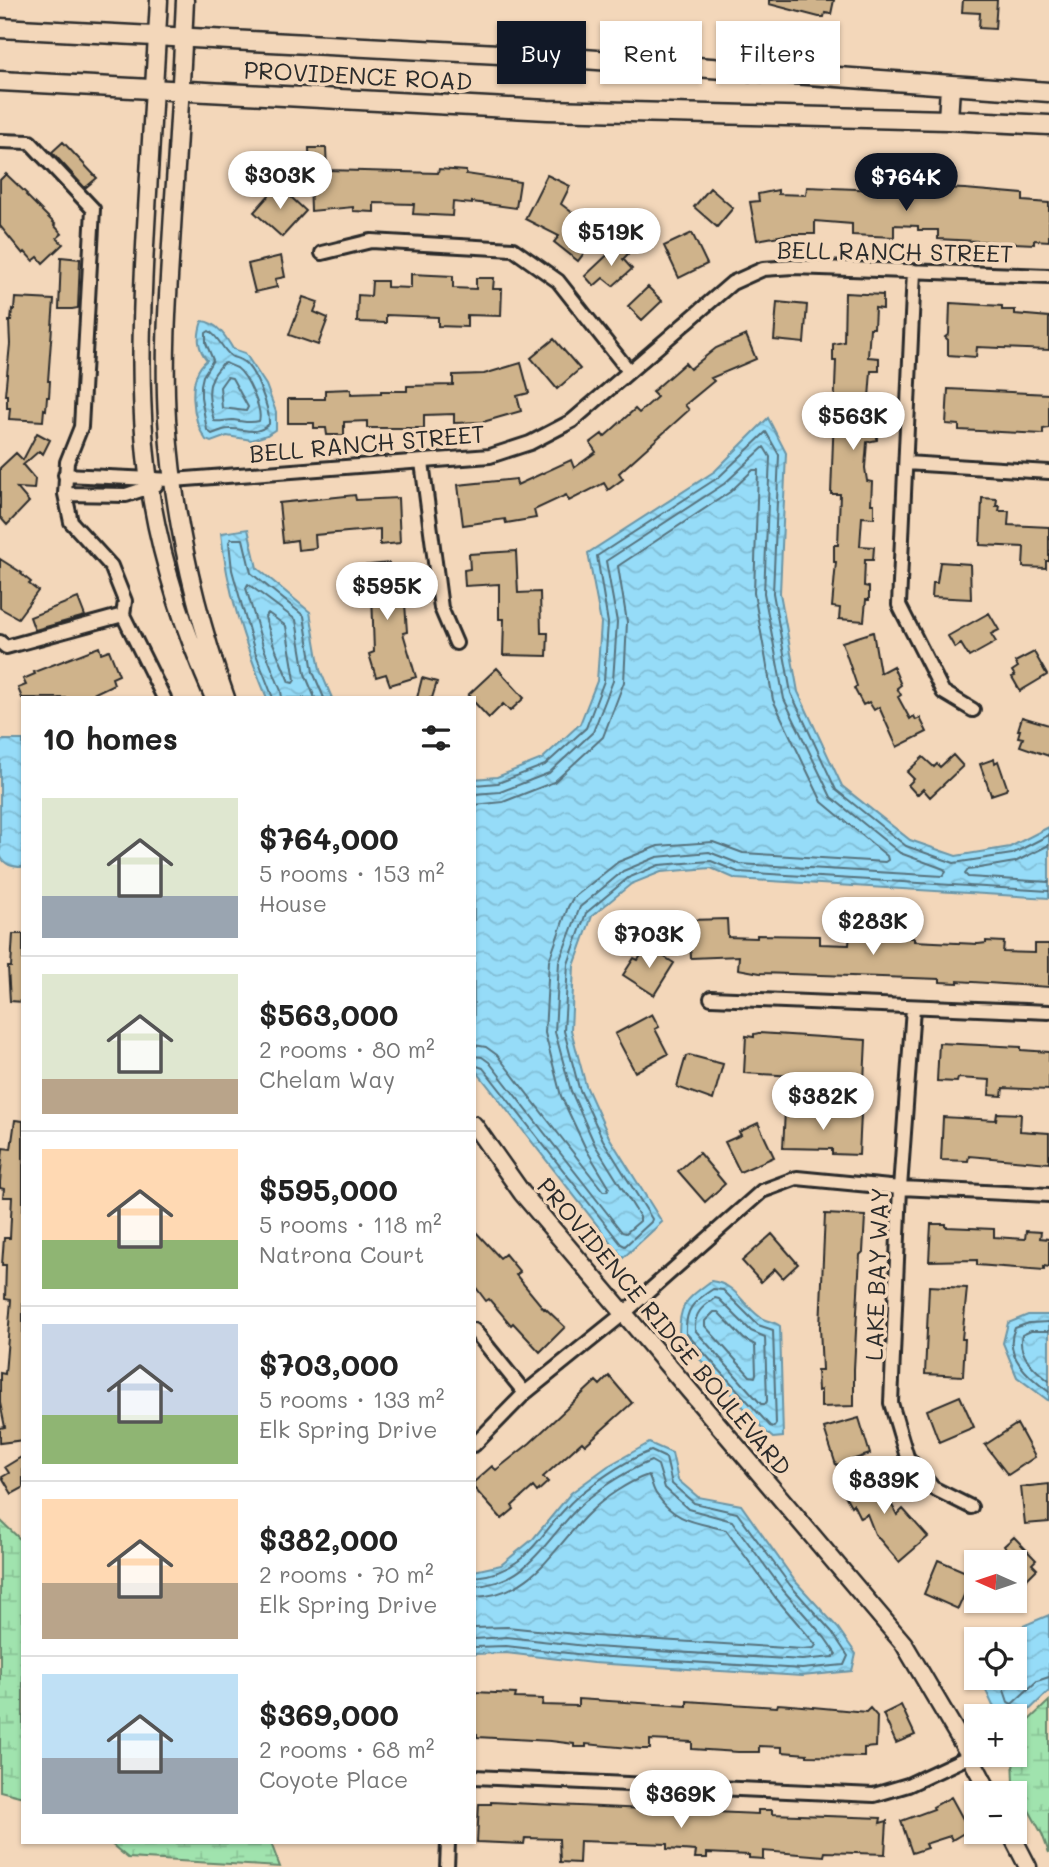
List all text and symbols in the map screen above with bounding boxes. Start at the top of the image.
chip: Buy [497,21,586,84]
chip: Rent [600,21,702,84]
chip: Filters [716,21,840,84]
street label: PROVIDENCE ROAD [243,54,473,96]
pin: $303K [231,152,329,211]
pin: $764K [857,154,955,213]
text: $303K [244,159,316,189]
text: $764K [871,161,941,191]
pin: $519K [562,208,660,268]
text: $519K [578,216,644,246]
street label: BELL RANCH STREET [777,233,1013,269]
pin: $563K [804,392,902,452]
text: $563K [818,400,888,430]
street label: BELL RANCH STREET [248,417,486,469]
pin: $595K [338,562,436,622]
text: $595K [352,570,422,600]
text: 10 homes [42,718,178,758]
icon: filters [417,719,455,757]
text: $764,000 [259,818,399,858]
icon: home [98,826,182,910]
text: 5 rooms · 153 m² [259,858,444,888]
text: House [259,888,327,918]
pin: $283K [824,898,922,957]
text: $283K [838,905,908,935]
pin: $703K [600,911,698,970]
text: $703K [614,918,684,948]
text: $563,000 [259,994,398,1034]
icon: home [98,1002,182,1086]
text: 2 rooms · 80 m² [259,1034,435,1064]
text: Chelam Way [259,1064,395,1094]
pin: $382K [774,1072,872,1132]
text: $382K [788,1080,858,1110]
text: $595,000 [259,1169,398,1209]
street label: PROVIDENCE RIDGE BOULEVARD [531,1171,799,1481]
icon: home [98,1177,182,1261]
street label: LAKE BAY WAY [857,1187,895,1361]
text: 5 rooms · 118 m² [259,1209,442,1239]
text: Natrona Court [259,1239,424,1269]
text: $703,000 [259,1344,399,1384]
icon: home [98,1352,182,1436]
text: 5 rooms · 133 m² [259,1384,444,1414]
text: Elk Spring Drive [259,1414,437,1444]
pin: $839K [835,1456,933,1516]
text: $839K [848,1464,920,1494]
text: $382,000 [259,1519,398,1559]
icon: home [98,1527,182,1611]
north arrow [964,1550,1027,1614]
map controls [964,1550,1027,1844]
text: 2 rooms · 70 m² [259,1559,434,1589]
text: Elk Spring Drive [259,1589,437,1619]
button: locate [964,1627,1027,1690]
text: $369,000 [259,1694,399,1734]
icon: home [98,1702,182,1786]
button: + [964,1704,1027,1767]
text: 2 rooms · 68 m² [259,1734,434,1764]
text: Coyote Place [259,1764,408,1794]
pin: $369K [632,1770,730,1830]
text: $369K [646,1778,716,1808]
button: − [964,1781,1027,1844]

